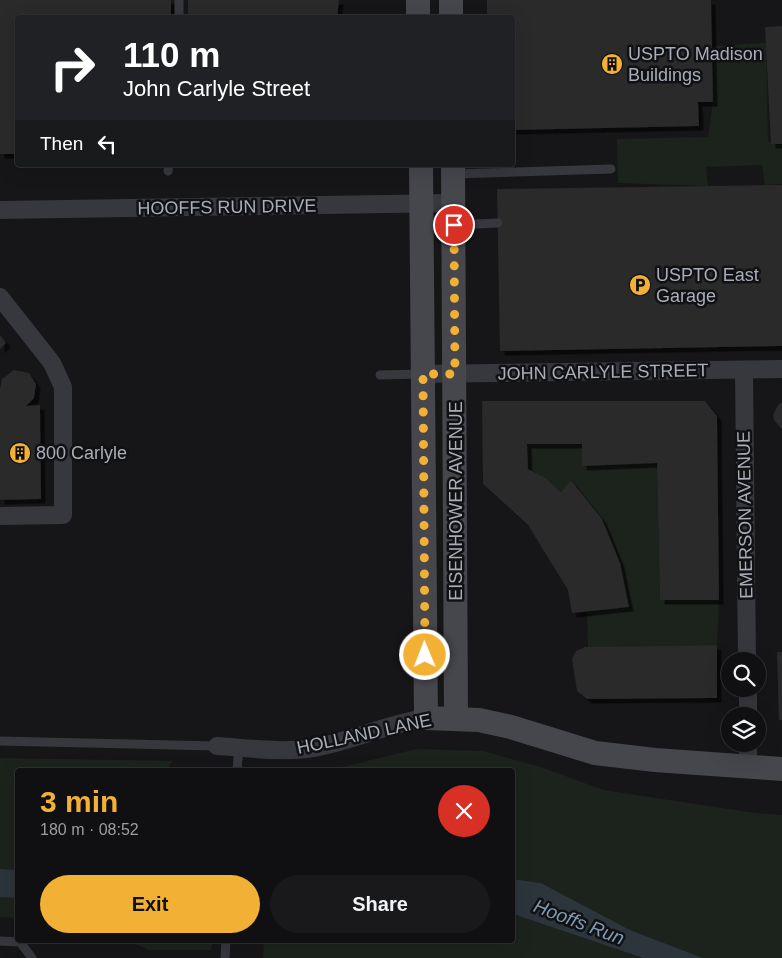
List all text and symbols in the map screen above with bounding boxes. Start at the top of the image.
icon: right [40,35,105,100]
text: 110 m [123,35,220,74]
place label: USPTO Madison Buildings [628,44,763,85]
building icon: USPTO Madison Buildings [600,52,624,76]
text: John Carlyle Street [123,76,310,101]
icon: left [93,130,121,158]
text: Then [40,133,83,154]
street label: HOOFFS RUN DRIVE [137,195,317,219]
pin [433,204,475,246]
icon: arrive [440,211,468,239]
place label: USPTO East Garage [656,265,759,306]
parking icon: USPTO East Garage [628,273,652,297]
street label: JOHN CARLYLE STREET [497,360,709,384]
street label: EISENHOWER AVENUE [446,401,466,601]
street label: EMERSON AVENUE [734,431,756,599]
building icon: 800 Carlyle [8,441,32,465]
place label: 800 Carlyle [36,443,127,463]
position arrow [398,628,450,680]
map controls [721,652,766,752]
button: search [721,652,766,697]
button: layers [721,707,766,752]
street label: HOLLAND LANE [295,710,433,758]
text: 3 min [40,785,118,818]
button: close [438,785,490,837]
text: 180 m · 08:52 [40,821,139,838]
button: Exit [40,875,260,933]
button: Share [270,875,490,933]
water label: Hooffs Run [531,895,627,949]

